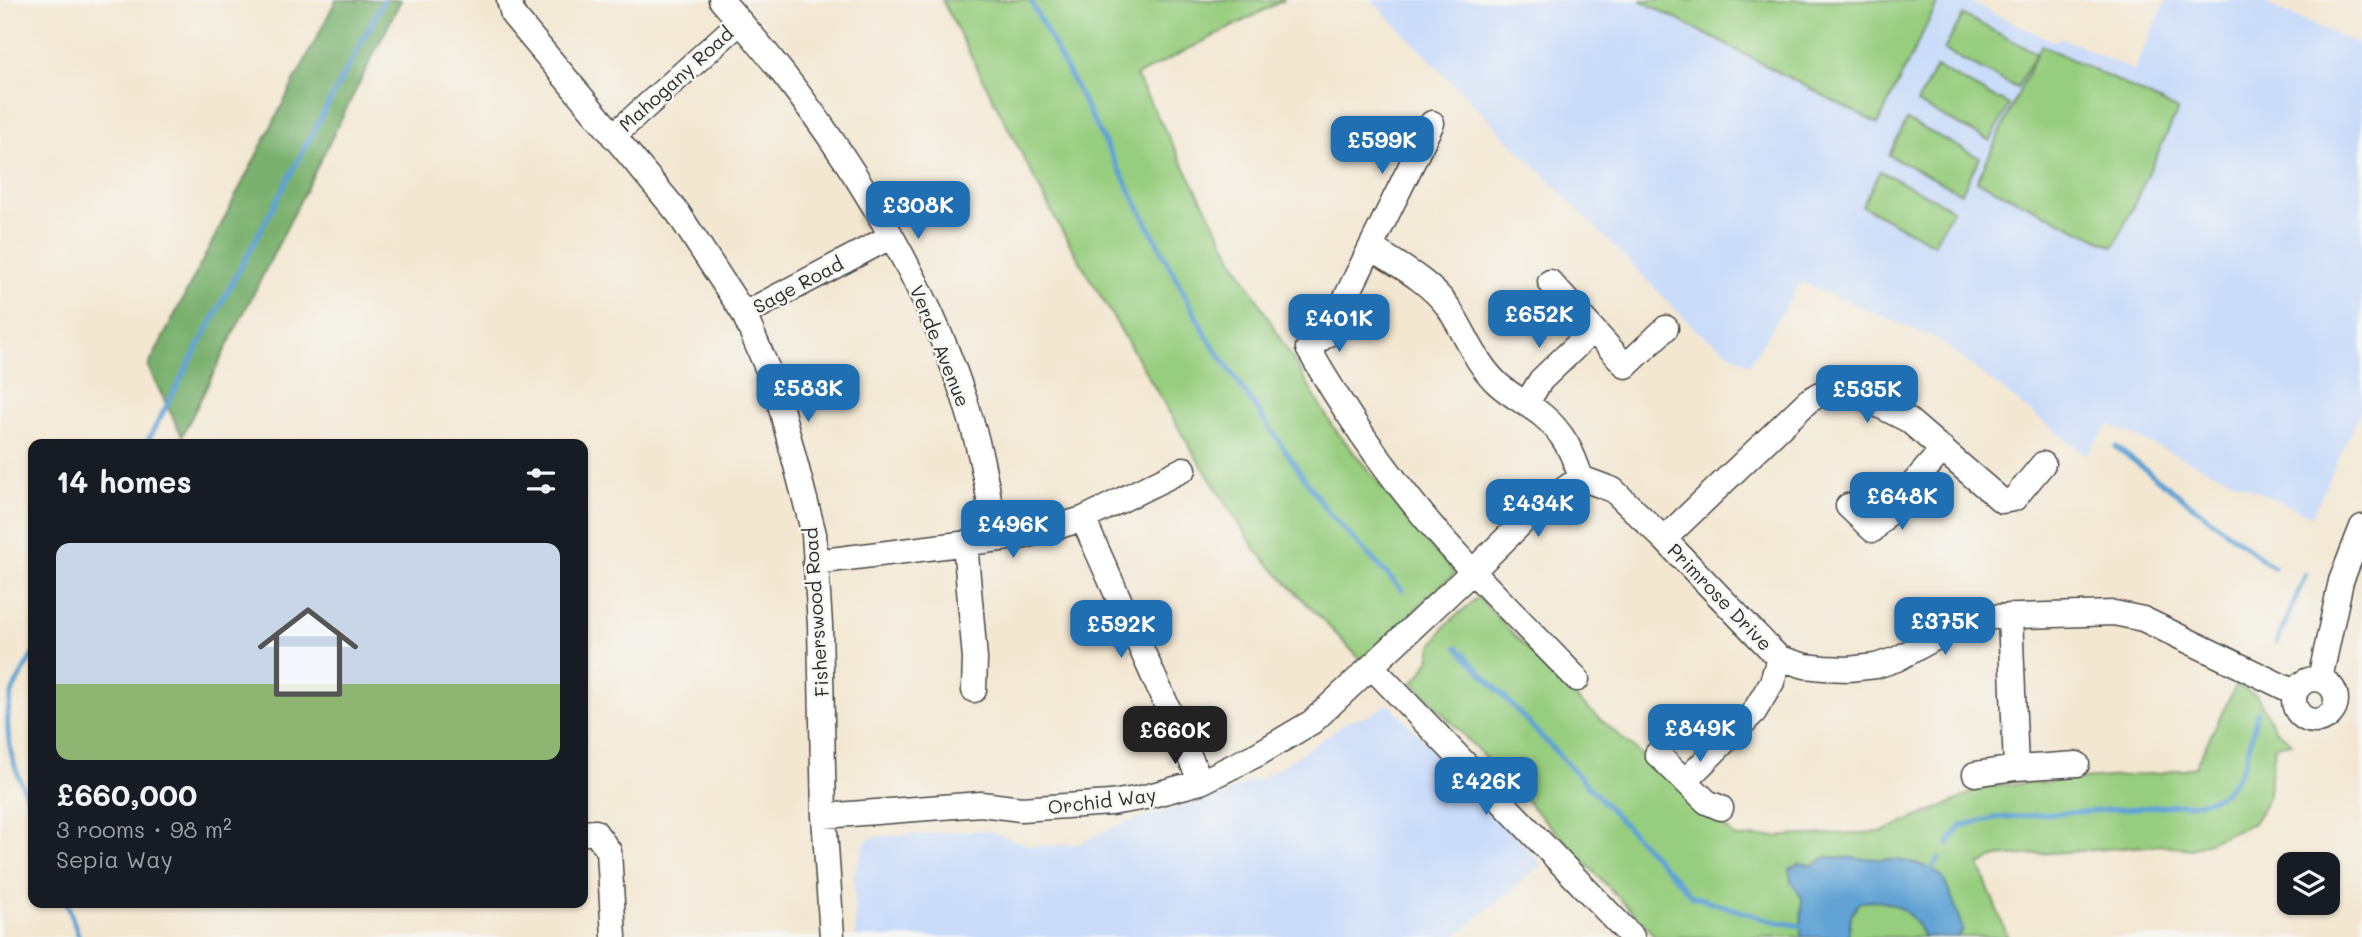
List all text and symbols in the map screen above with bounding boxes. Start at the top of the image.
street label: Mahogany Road [613,21,738,137]
pin: £599K [1333,116,1431,176]
text: £599K [1347,124,1417,154]
pin: £308K [869,182,967,241]
text: £308K [882,189,954,219]
street label: Sage Road [748,250,847,319]
street label: Verde Avenue [905,281,976,410]
pin: £652K [1490,290,1588,350]
pin: £401K [1290,294,1388,354]
text: £652K [1504,298,1574,328]
text: £401K [1305,302,1374,332]
pin: £583K [759,364,857,424]
pin: £535K [1818,366,1916,425]
text: £583K [773,372,843,402]
text: £535K [1832,373,1902,403]
text: 14 homes [56,461,192,501]
icon: filters [522,462,560,500]
pin: £648K [1853,472,1951,532]
pin: £434K [1489,480,1587,539]
text: £648K [1866,480,1938,510]
text: £434K [1502,487,1574,517]
pin: £496K [964,500,1062,560]
text: £496K [977,508,1049,538]
street label: Fisherswood Road [797,527,834,698]
street label: Primrose Drive [1663,538,1778,656]
icon: home [245,589,371,715]
pin: £375K [1896,598,1994,657]
pin: £592K [1072,600,1170,660]
text: £375K [1910,605,1980,635]
text: £592K [1086,608,1156,638]
pin: £849K [1651,704,1749,764]
pin: £660K [1126,706,1224,766]
text: £849K [1664,712,1736,742]
text: £660K [1139,714,1211,744]
pin: £426K [1437,758,1535,817]
text: £426K [1451,765,1521,795]
text: £660,000 [56,774,197,814]
street label: Orchid Way [1046,781,1157,820]
text: 3 rooms · 98 m² [56,814,232,844]
text: Sepia Way [56,844,173,874]
map controls [2277,852,2340,915]
button: layers [2277,852,2340,915]

